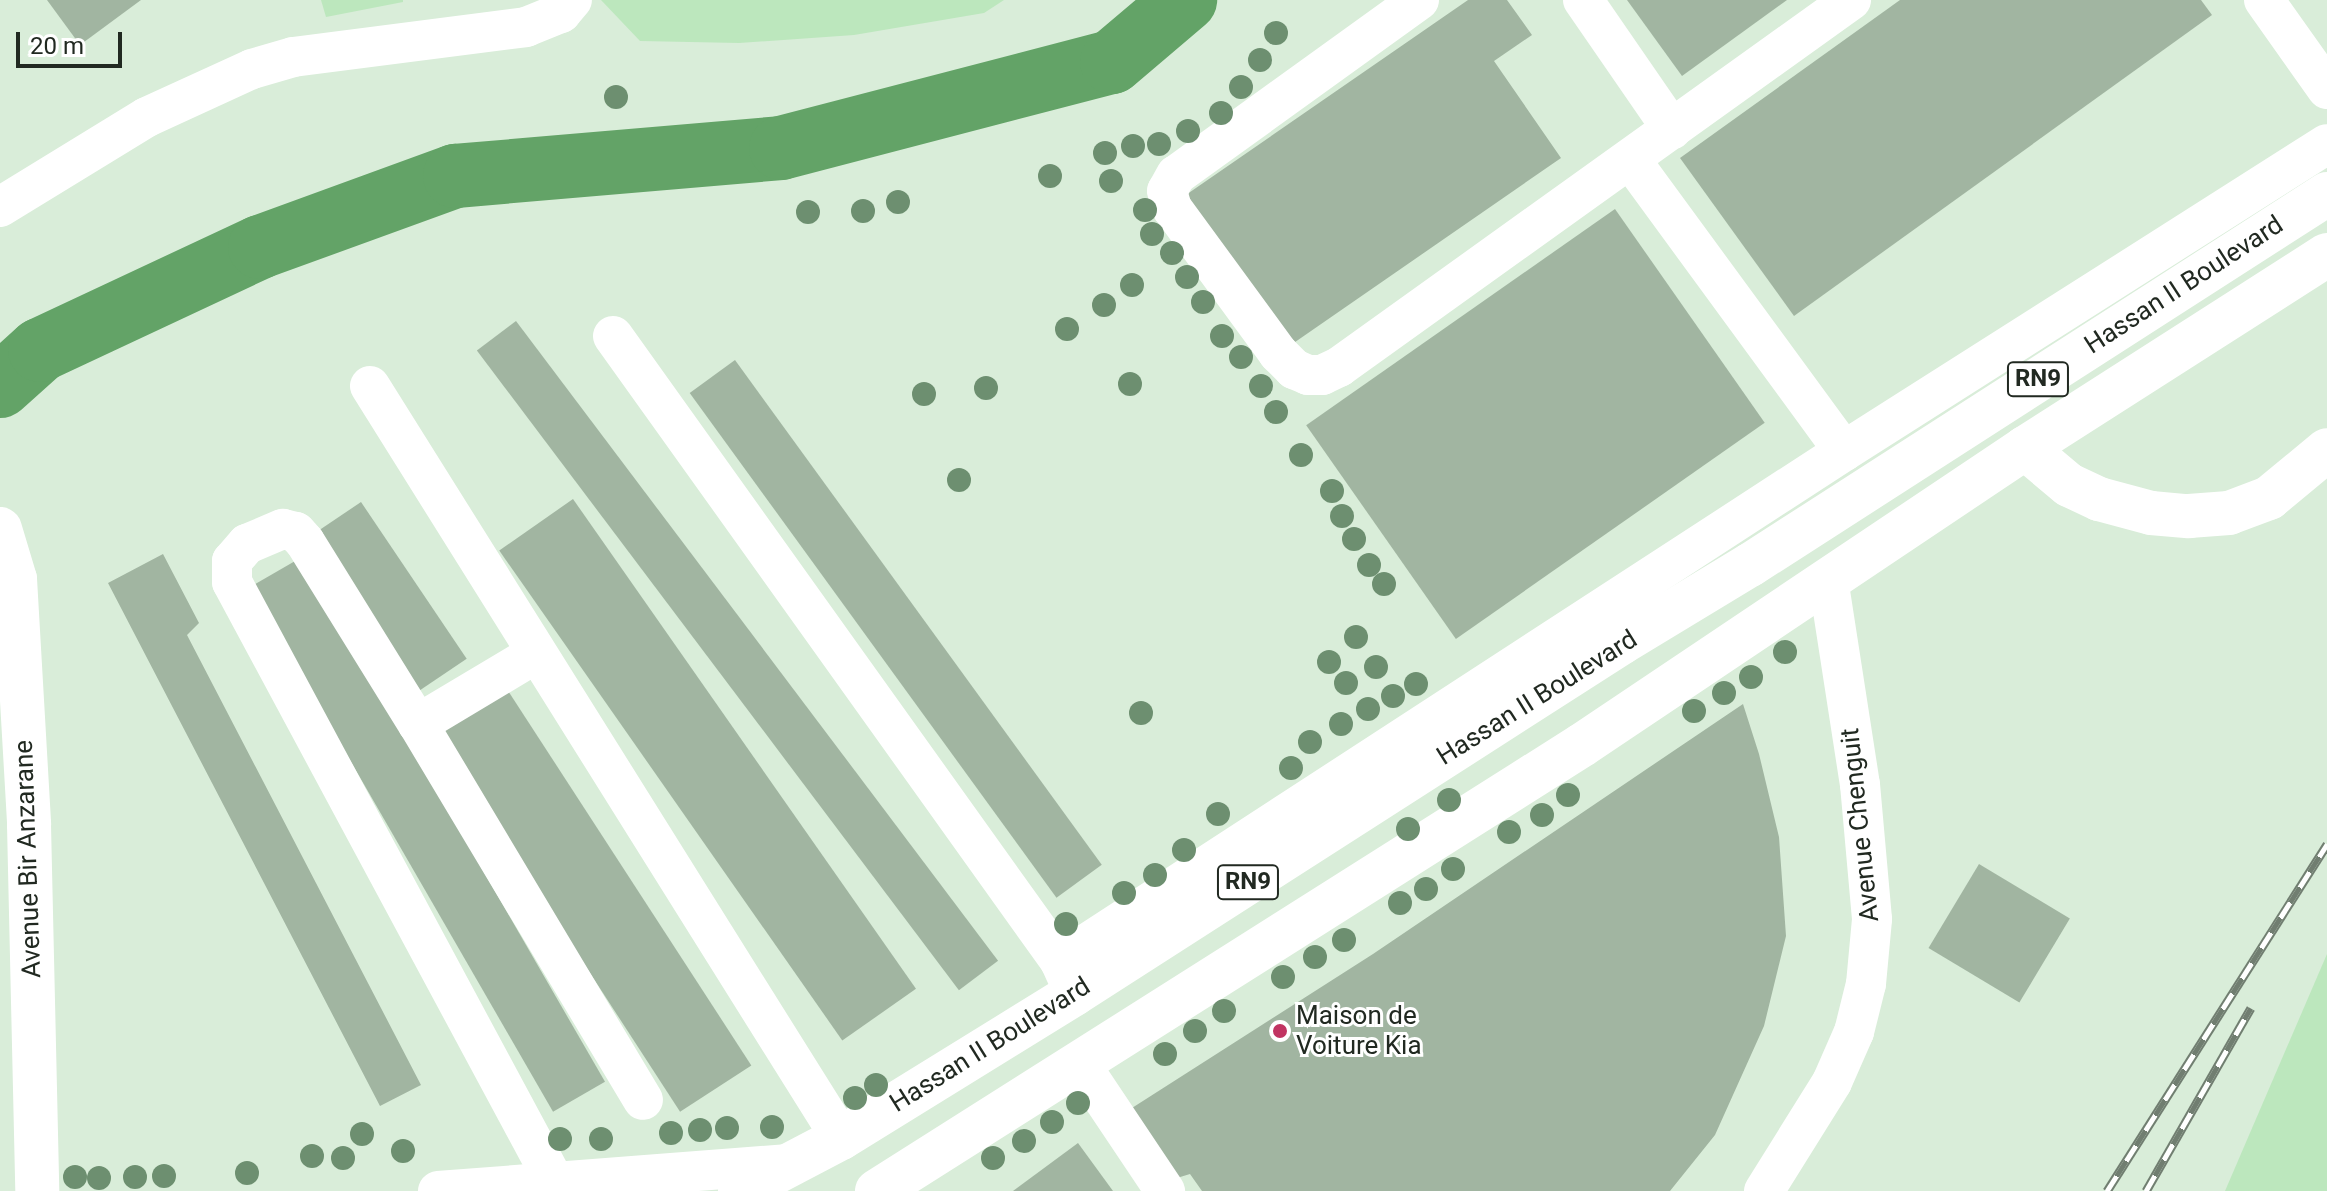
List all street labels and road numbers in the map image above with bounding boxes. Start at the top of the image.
street label: Hassan II Boulevard [2079,209,2289,361]
road number: RN9 [2006,359,2070,399]
street label: Hassan II Boulevard [1431,624,1643,772]
street label: Avenue Chenguit [1834,727,1886,923]
street label: Avenue Bir Anzarane [8,739,48,979]
road number: RN9 [1216,862,1280,902]
street label: Hassan II Boulevard [884,971,1096,1119]

